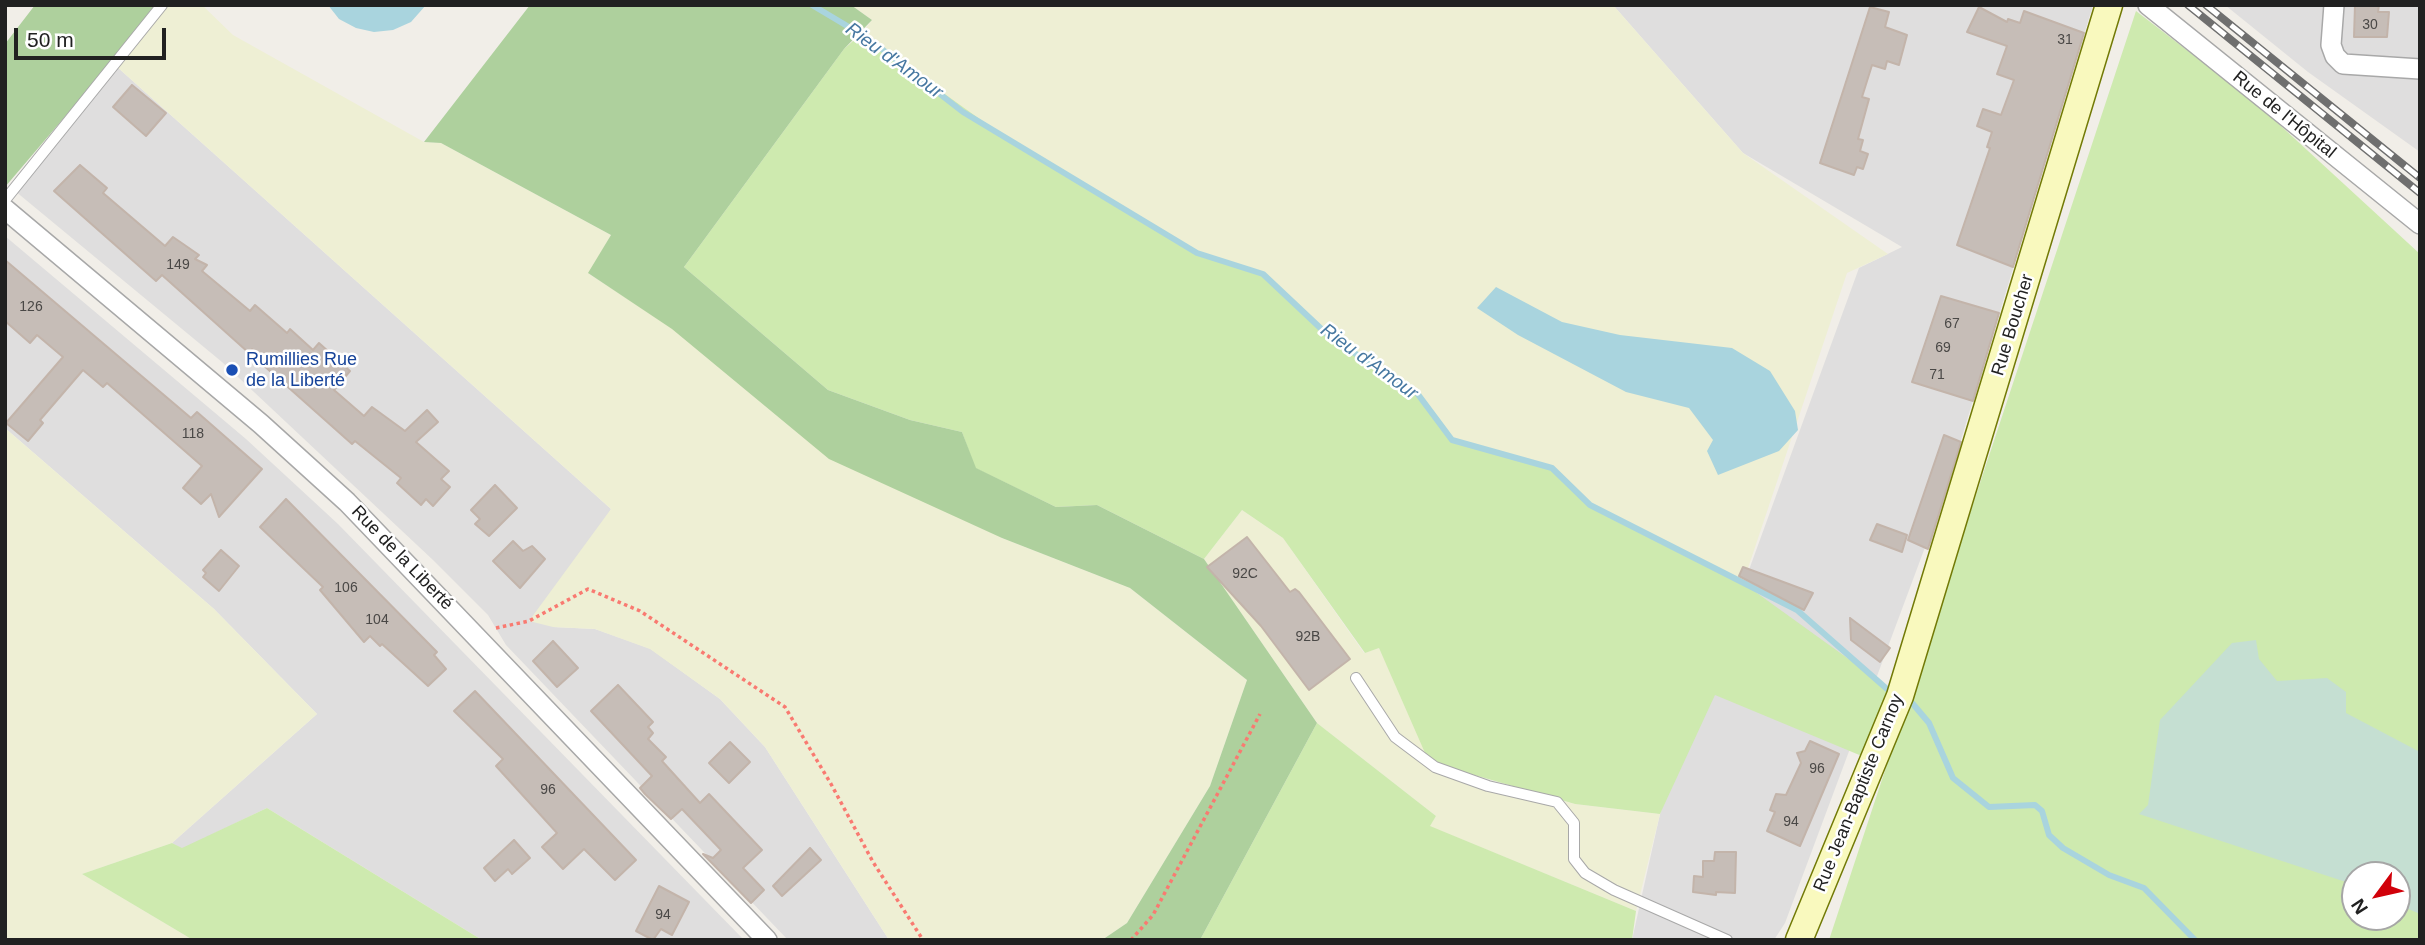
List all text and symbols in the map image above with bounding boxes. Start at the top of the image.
scale bar [18,14,170,58]
house number: 30 [2362,17,2378,33]
water label: Rieu d'Amour [841,18,947,104]
text: 50 m [27,28,74,51]
house number: 31 [2057,32,2073,48]
street label: Rue de l'Hôpital [2228,67,2340,163]
house number: 149 [166,257,190,273]
street label: Rue Boucher [1987,272,2039,378]
house number: 126 [19,299,43,315]
house number: 67 [1944,316,1960,332]
water label: Rieu d'Amour [1316,319,1422,405]
house number: 69 [1935,340,1951,356]
place label: Rumillies Rue de la Liberté [246,349,357,392]
marker: Rumillies Rue de la Liberté [224,362,240,378]
house number: 71 [1929,367,1945,383]
house number: 118 [182,426,204,442]
street label: Rue de la Liberté [347,501,457,615]
house number: 92C [1232,566,1258,582]
house number: 106 [334,580,358,596]
house number: 104 [365,612,389,628]
house number: 92B [1296,629,1320,645]
street label: Rue Jean-Baptiste Carnoy [1809,691,1909,895]
house number: 96 [1809,761,1825,777]
house number: 96 [540,782,556,798]
house number: 94 [1783,814,1799,830]
north arrow [2341,861,2411,931]
text: N [2347,895,2372,918]
house number: 94 [655,907,671,923]

